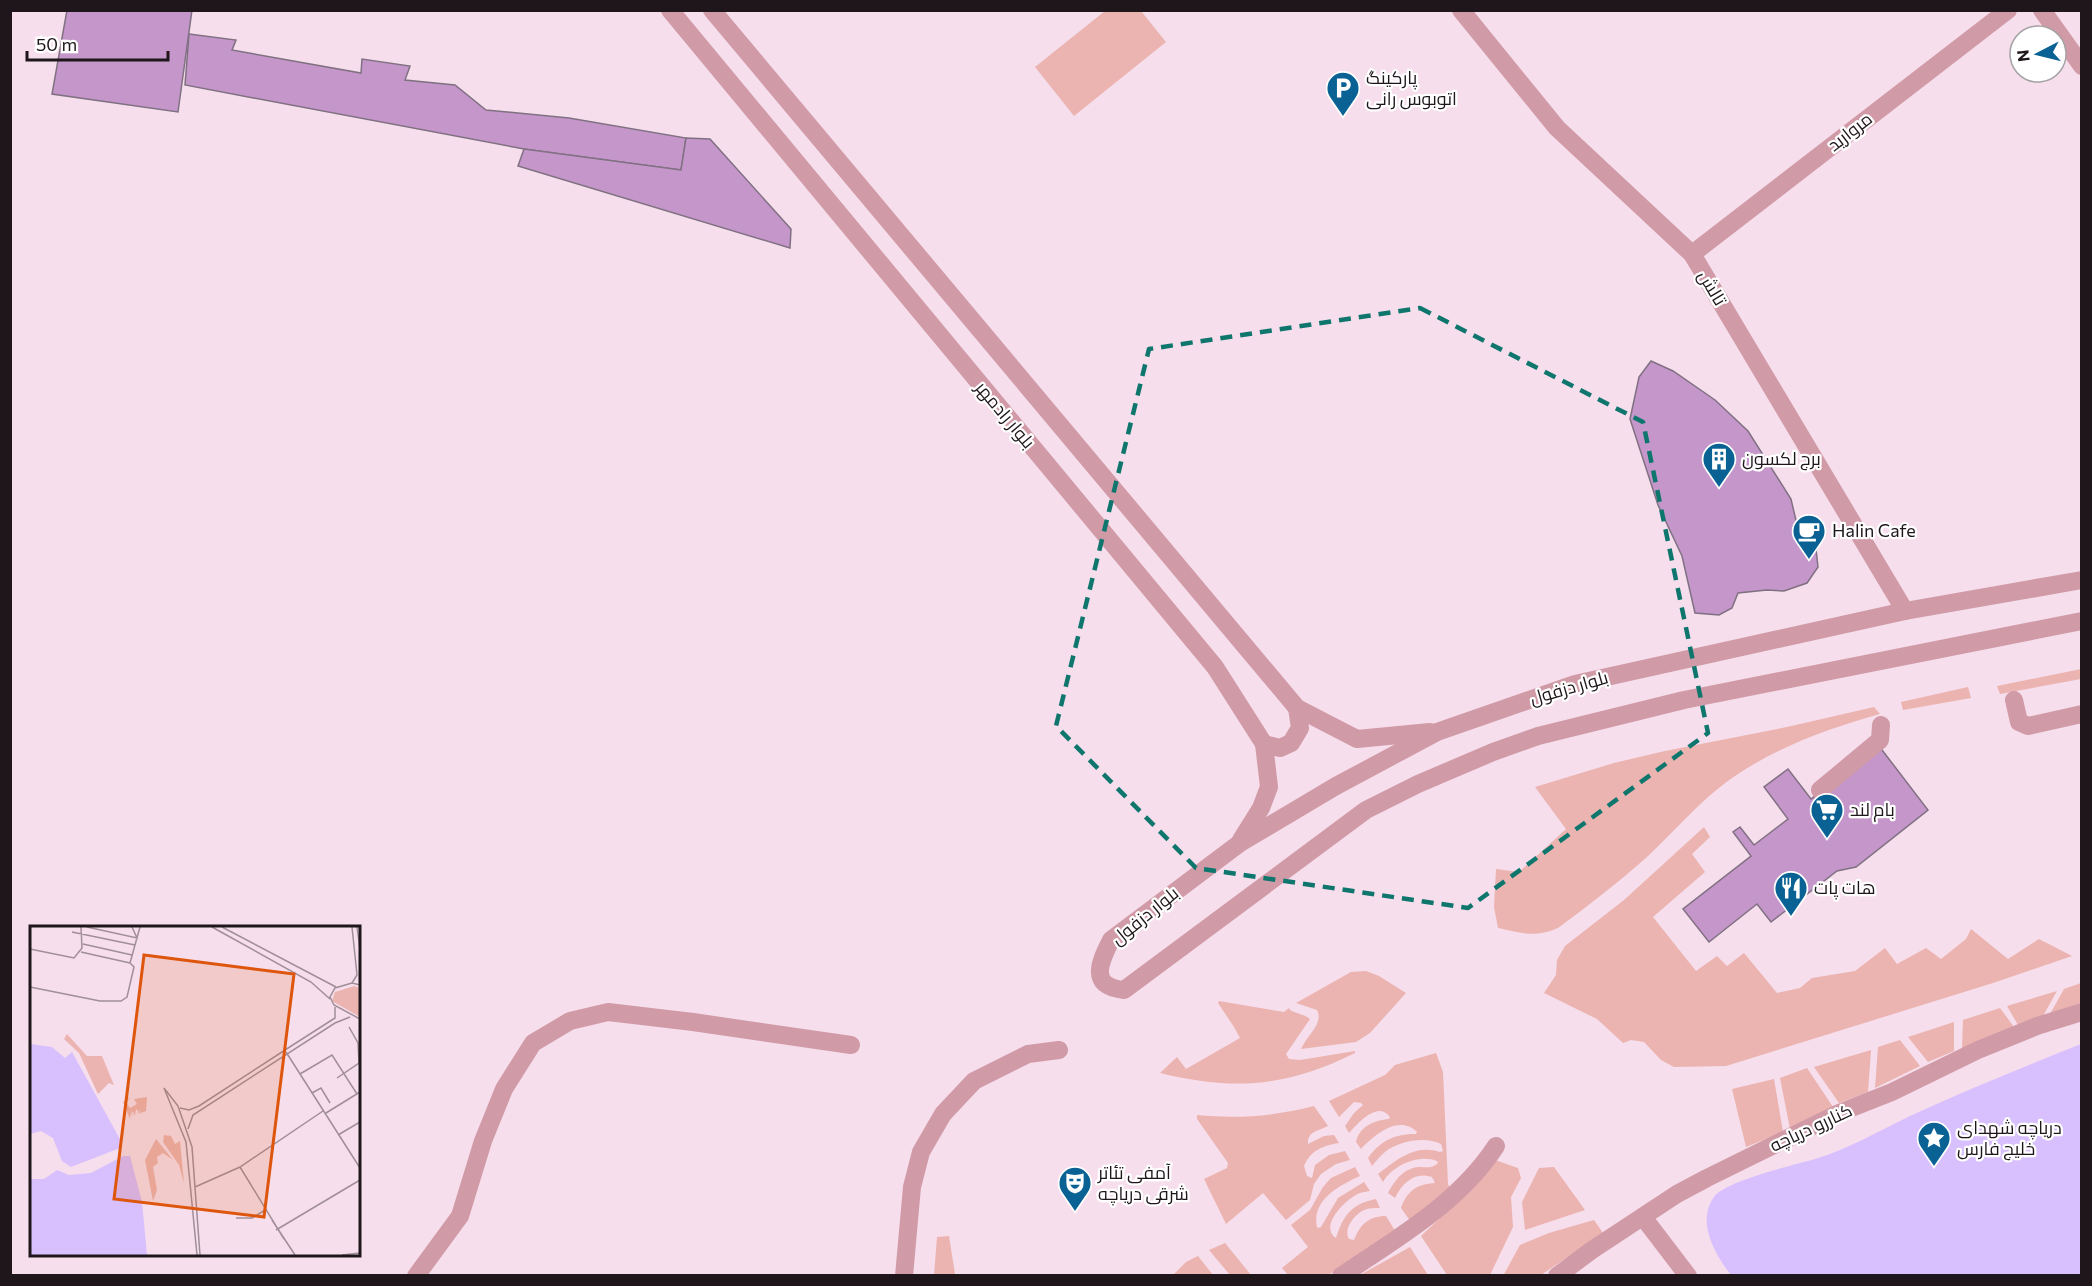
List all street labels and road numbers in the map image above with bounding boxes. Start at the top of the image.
street label: مروارید [1823,107,1877,156]
street label: تالش [1693,266,1732,310]
street label: بلوار رادمهر [970,376,1040,453]
street label: بلوار دزفول [1527,665,1611,710]
street label: بلوار دزفول [1106,881,1183,950]
street label: کناررو دریاچه [1766,1098,1856,1158]

